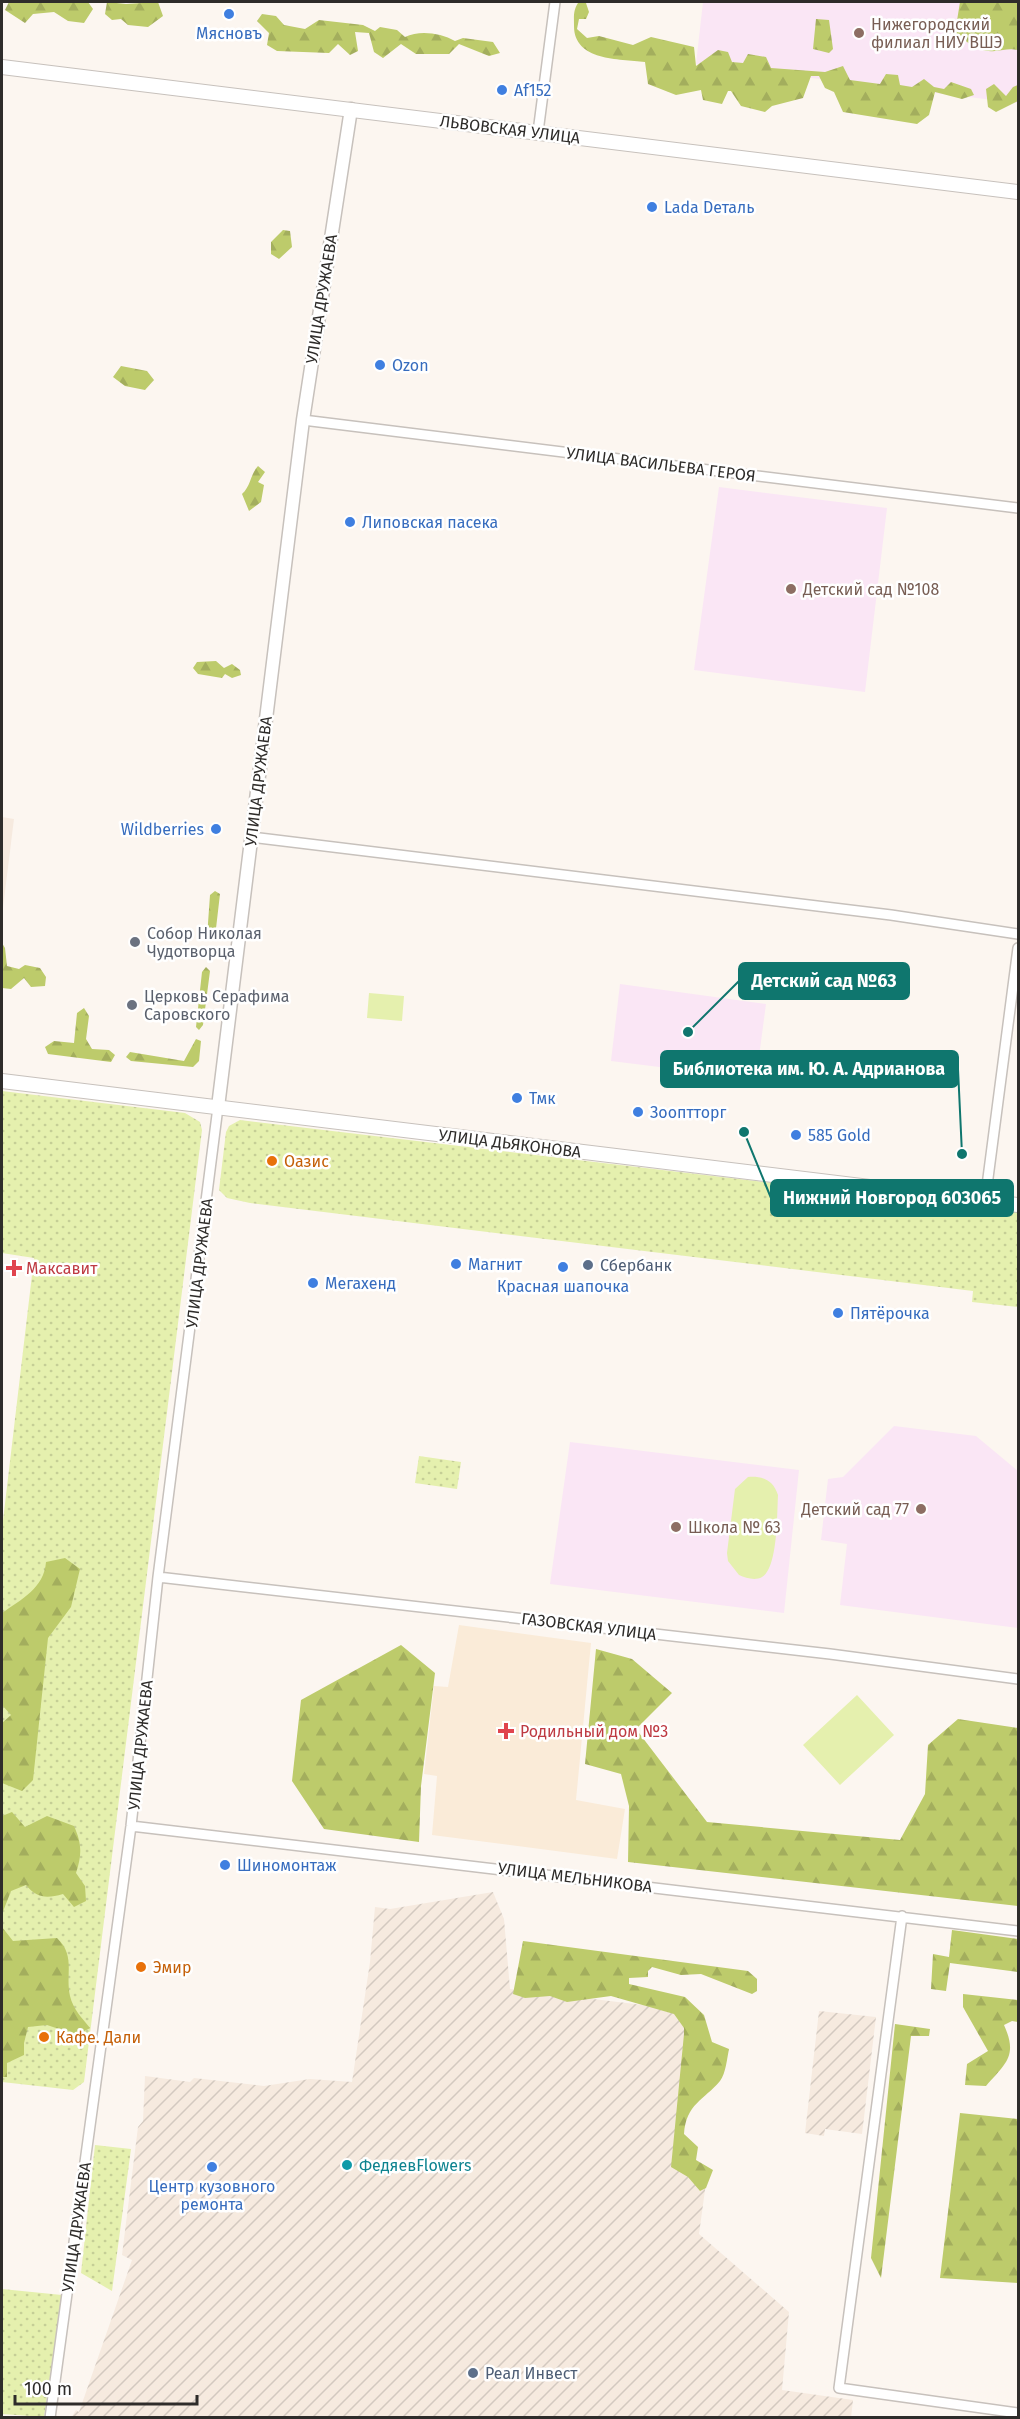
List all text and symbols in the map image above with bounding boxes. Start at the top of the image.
marker: Мясновъ [222,7,236,21]
place label: Нижегородский филиал НИУ ВШЭ [871,15,1002,52]
place label: Мясновъ [196,24,262,43]
marker: Нижегородский филиал НИУ ВШЭ [852,26,866,40]
place label: Af152 [514,81,552,100]
marker: Af152 [495,83,509,97]
street label: ЛЬВОВСКАЯ УЛИЦА [439,111,582,148]
place label: Lada Dеталь [664,198,754,217]
marker: Lada Dеталь [645,200,659,214]
street label: УЛИЦА ДРУЖАЕВА [302,232,341,365]
place label: Ozon [392,356,429,375]
marker: Ozon [373,358,387,372]
street label: УЛИЦА ВАСИЛЬЕВА ГЕРОЯ [565,443,757,486]
place label: Липовская пасека [362,513,498,532]
marker: Липовская пасека [343,515,357,529]
place label: Детский сад №108 [802,580,939,599]
marker: Детский сад №108 [784,582,798,596]
street label: УЛИЦА ДРУЖАЕВА [241,714,276,847]
place label: Wildberries [121,820,204,839]
marker: Wildberries [209,822,223,836]
place label: Собор Николая Чудотворца [147,924,262,961]
marker: Собор Николая Чудотворца [128,935,142,949]
callout: Детский сад №63 [739,963,909,999]
text: Детский сад №63 [750,970,897,992]
place label: Церковь Серафима Саровского [144,987,289,1024]
marker: Церковь Серафима Саровского [125,998,139,1012]
callout: Библиотека им. Ю. А. Адрианова [661,1051,958,1087]
text: Библиотека им. Ю. А. Адрианова [673,1058,945,1080]
place label: Тмк [529,1089,556,1108]
marker: Тмк [510,1091,524,1105]
place label: Зооптторг [650,1103,727,1122]
marker: Зооптторг [631,1105,645,1119]
street label: УЛИЦА ДЬЯКОНОВА [438,1125,583,1162]
place label: 585 Gold [808,1126,871,1145]
marker: 585 Gold [789,1128,803,1142]
place label: Оазис [284,1152,329,1171]
marker: Оазис [265,1154,279,1168]
callout: Нижний Новгород 603065 [771,1180,1013,1216]
text: Нижний Новгород 603065 [783,1187,1001,1209]
street label: УЛИЦА ДРУЖАЕВА [182,1196,217,1329]
place label: Магнит [468,1255,523,1274]
place label: Сбербанк [600,1256,672,1275]
marker: Магнит [449,1257,463,1271]
marker: Сбербанк [581,1258,595,1272]
place label: Максавит [26,1259,98,1278]
marker: Красная шапочка [556,1260,570,1274]
marker: Максавит [7,1261,21,1275]
place label: Мегахенд [325,1274,396,1293]
marker: Мегахенд [306,1276,320,1290]
place label: Красная шапочка [497,1277,629,1296]
place label: Пятёрочка [850,1304,930,1323]
marker: Пятёрочка [831,1306,845,1320]
place label: Детский сад 77 [800,1500,909,1519]
marker: Детский сад 77 [914,1502,928,1516]
place label: Школа № 63 [688,1518,781,1537]
marker: Школа № 63 [669,1520,683,1534]
street label: ГАЗОВСКАЯ УЛИЦА [520,1609,658,1644]
street label: УЛИЦА ДРУЖАЕВА [124,1678,157,1811]
marker: Родильный дом №3 [497,1722,515,1740]
place label: Родильный дом №3 [520,1722,668,1741]
place label: Шиномонтаж [237,1856,337,1875]
marker: Шиномонтаж [218,1858,232,1872]
street label: УЛИЦА МЕЛЬНИКОВА [497,1859,654,1896]
place label: Эмир [153,1958,191,1977]
marker: Эмир [134,1960,148,1974]
place label: Кафе. Дали [56,2028,141,2047]
marker: Кафе. Дали [37,2030,51,2044]
place label: ФедяевFlowers [359,2156,471,2175]
marker: ФедяевFlowers [340,2158,354,2172]
street label: УЛИЦА ДРУЖАЕВА [58,2160,95,2293]
marker: Центр кузовного ремонта [205,2160,219,2174]
place label: Центр кузовного ремонта [149,2177,275,2214]
place label: Реал Инвест [485,2364,578,2383]
marker: Реал Инвест [466,2366,480,2380]
scale bar [15,2368,196,2406]
text: 100 m [24,2378,72,2400]

